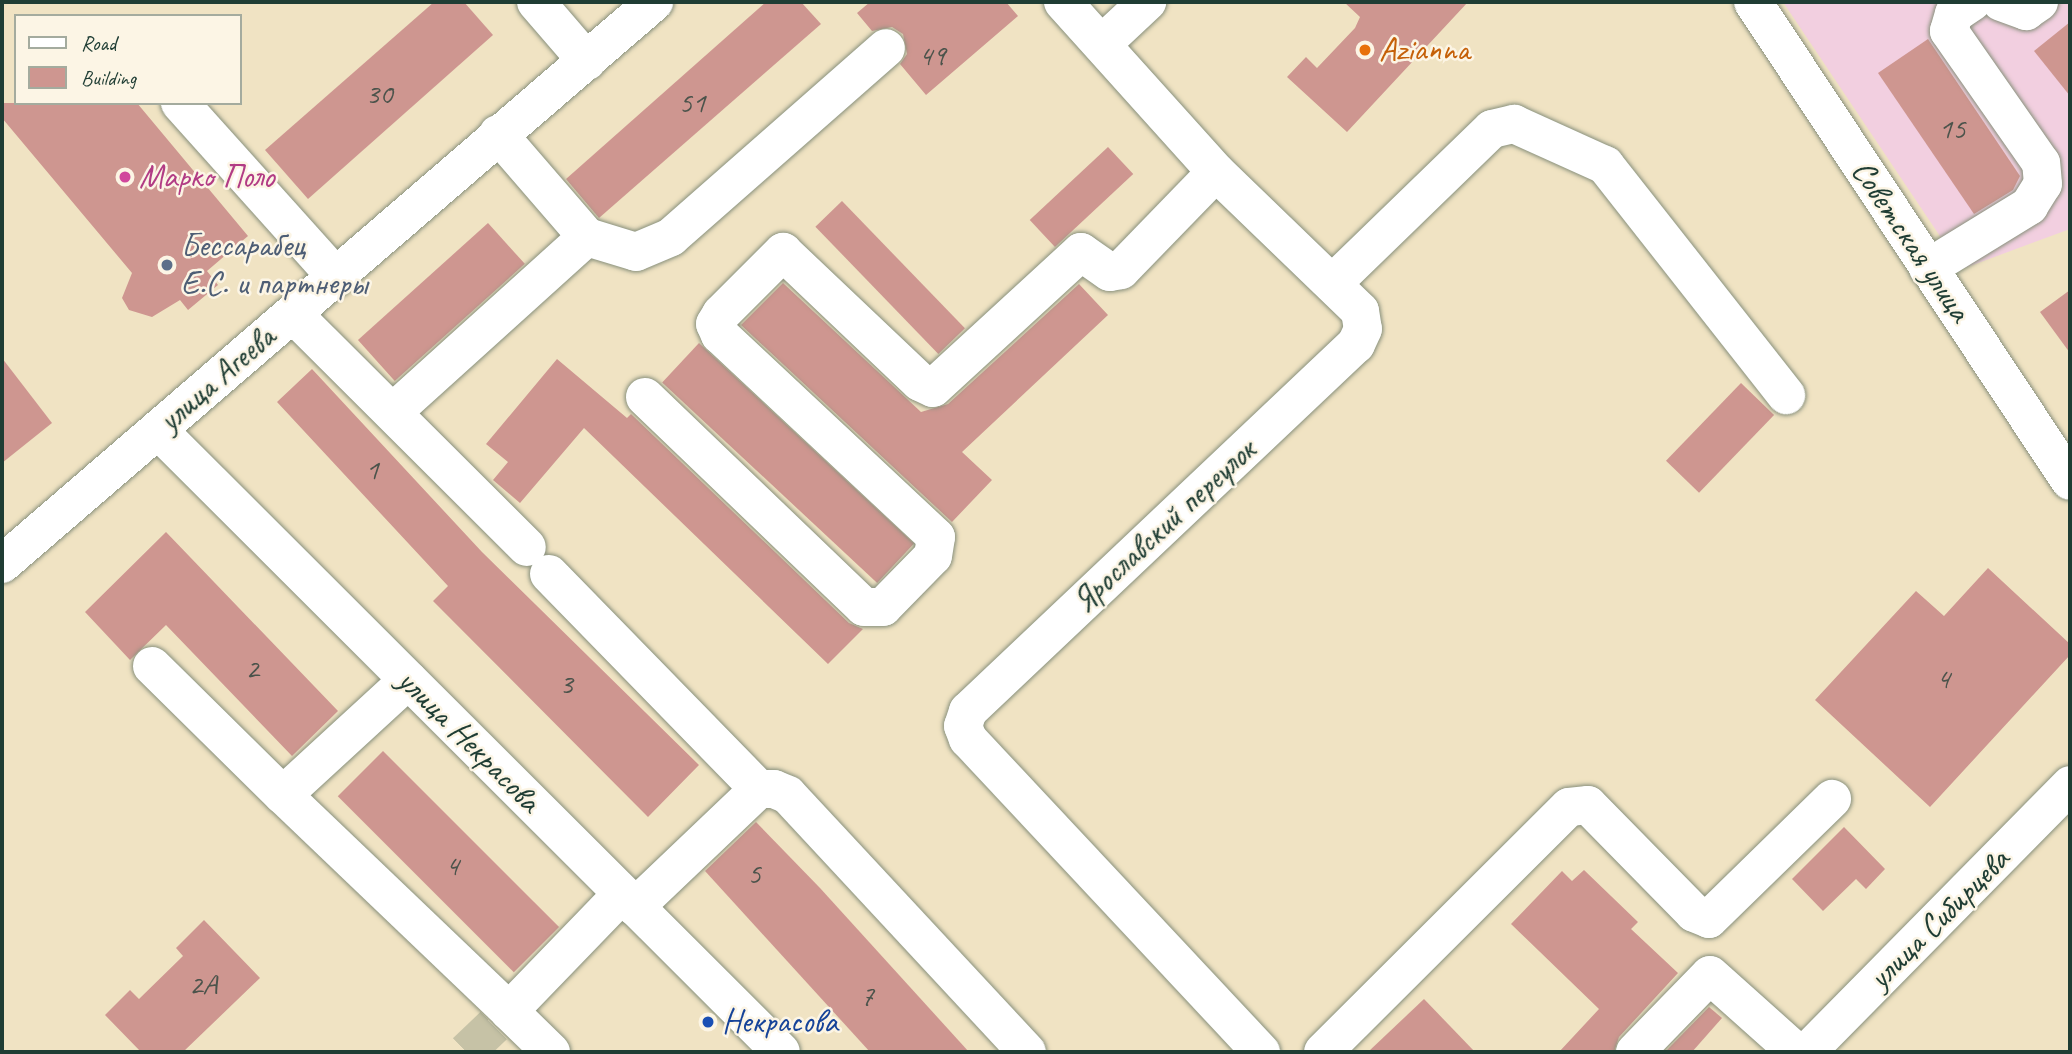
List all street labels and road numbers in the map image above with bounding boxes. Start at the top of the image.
street label: Советская улица [1842,152,1980,330]
street label: улица Агеева [151,318,283,440]
street label: Ярославский переулок [1064,431,1264,621]
street label: улица Некрасова [389,661,549,821]
street label: улица Сибирцева [1860,840,2018,998]

